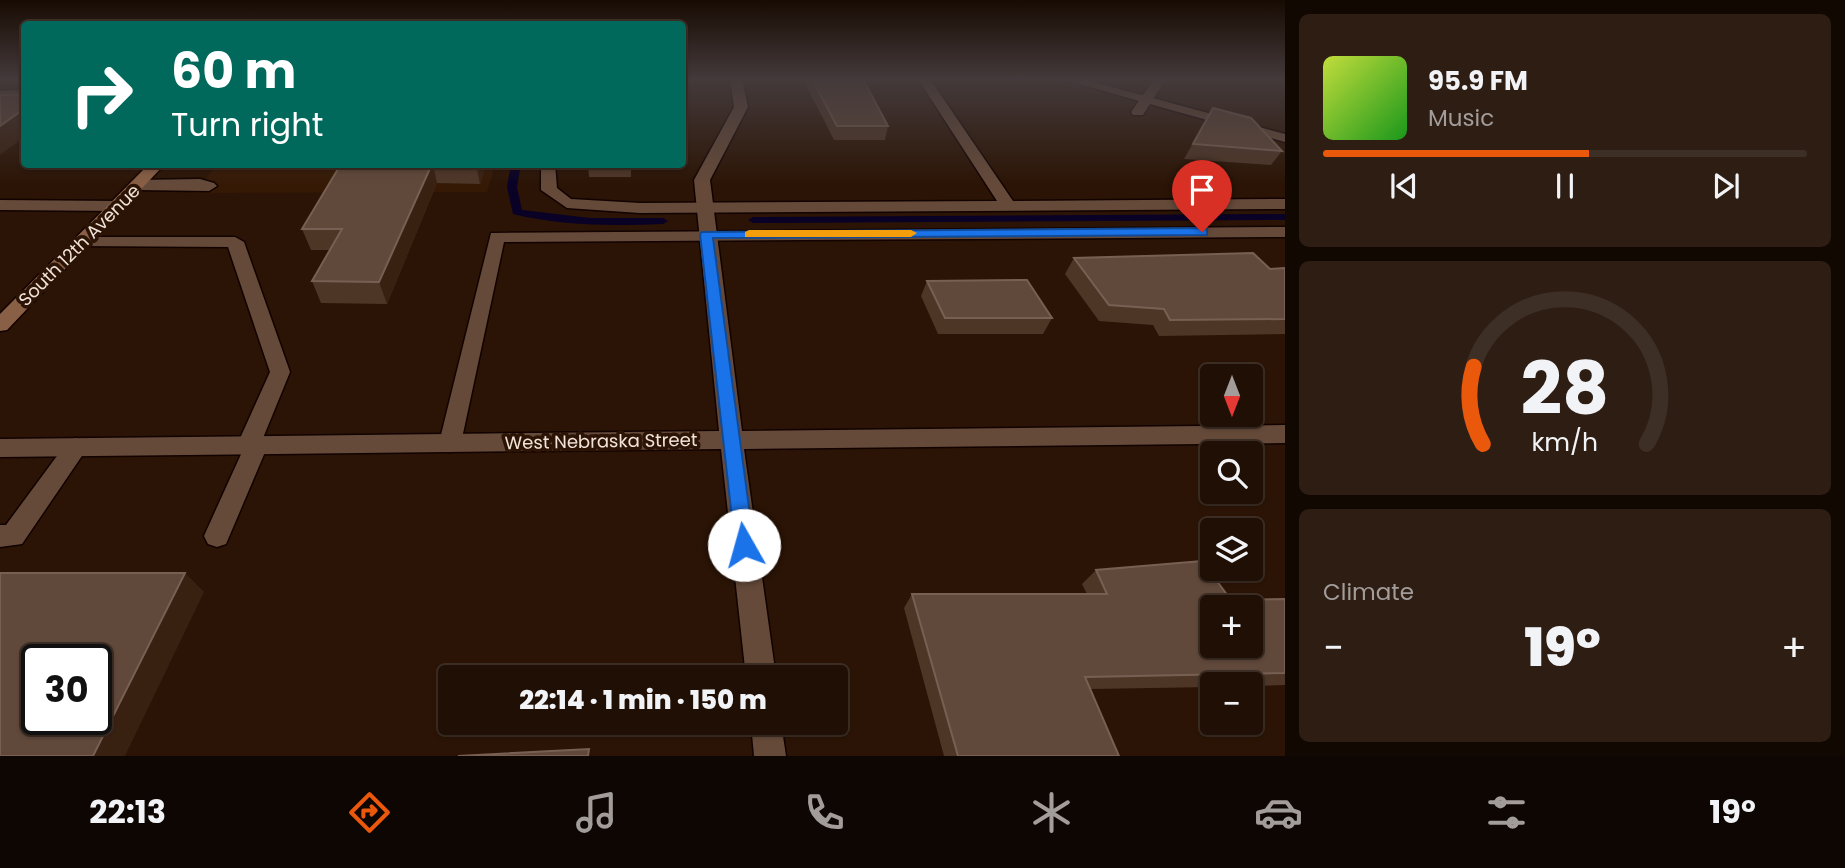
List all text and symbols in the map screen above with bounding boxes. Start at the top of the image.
text: 60 m [171,37,296,105]
icon: right [56,49,147,140]
text: 95.9 FM [1428,63,1528,99]
text: Turn right [171,102,323,147]
text: Music [1428,102,1494,134]
pin [1172,160,1232,232]
icon: previous [1385,167,1423,205]
icon: pause [1546,167,1584,205]
icon: next [1707,167,1745,205]
icon: arrive [1183,171,1221,209]
street label: South 12th Avenue [13,179,145,311]
text: 28 [1521,338,1609,439]
north arrow [1200,364,1264,427]
map controls [1200,364,1263,735]
text: km/h [1532,425,1598,460]
street label: West Nebraska Street [504,427,698,455]
button: search [1200,441,1263,504]
position arrow [707,508,781,582]
button: layers [1200,518,1263,581]
text: Climate [1323,576,1414,608]
button: + [1200,595,1263,658]
text: 19° [1524,611,1601,684]
text: − [1323,621,1344,674]
text: + [1781,621,1807,674]
speed limit sign: 30 [21,644,112,735]
button: − [1200,672,1263,735]
text: 22:14 · 1 min · 150 m [519,682,767,718]
icon: directions [345,788,394,837]
icon: music [572,788,621,837]
icon: phone [800,788,849,837]
icon: climate [1027,788,1076,837]
icon: car [1254,788,1303,837]
icon: filters [1482,788,1531,837]
text: 22:13 [89,789,166,834]
text: 19° [1709,789,1756,834]

